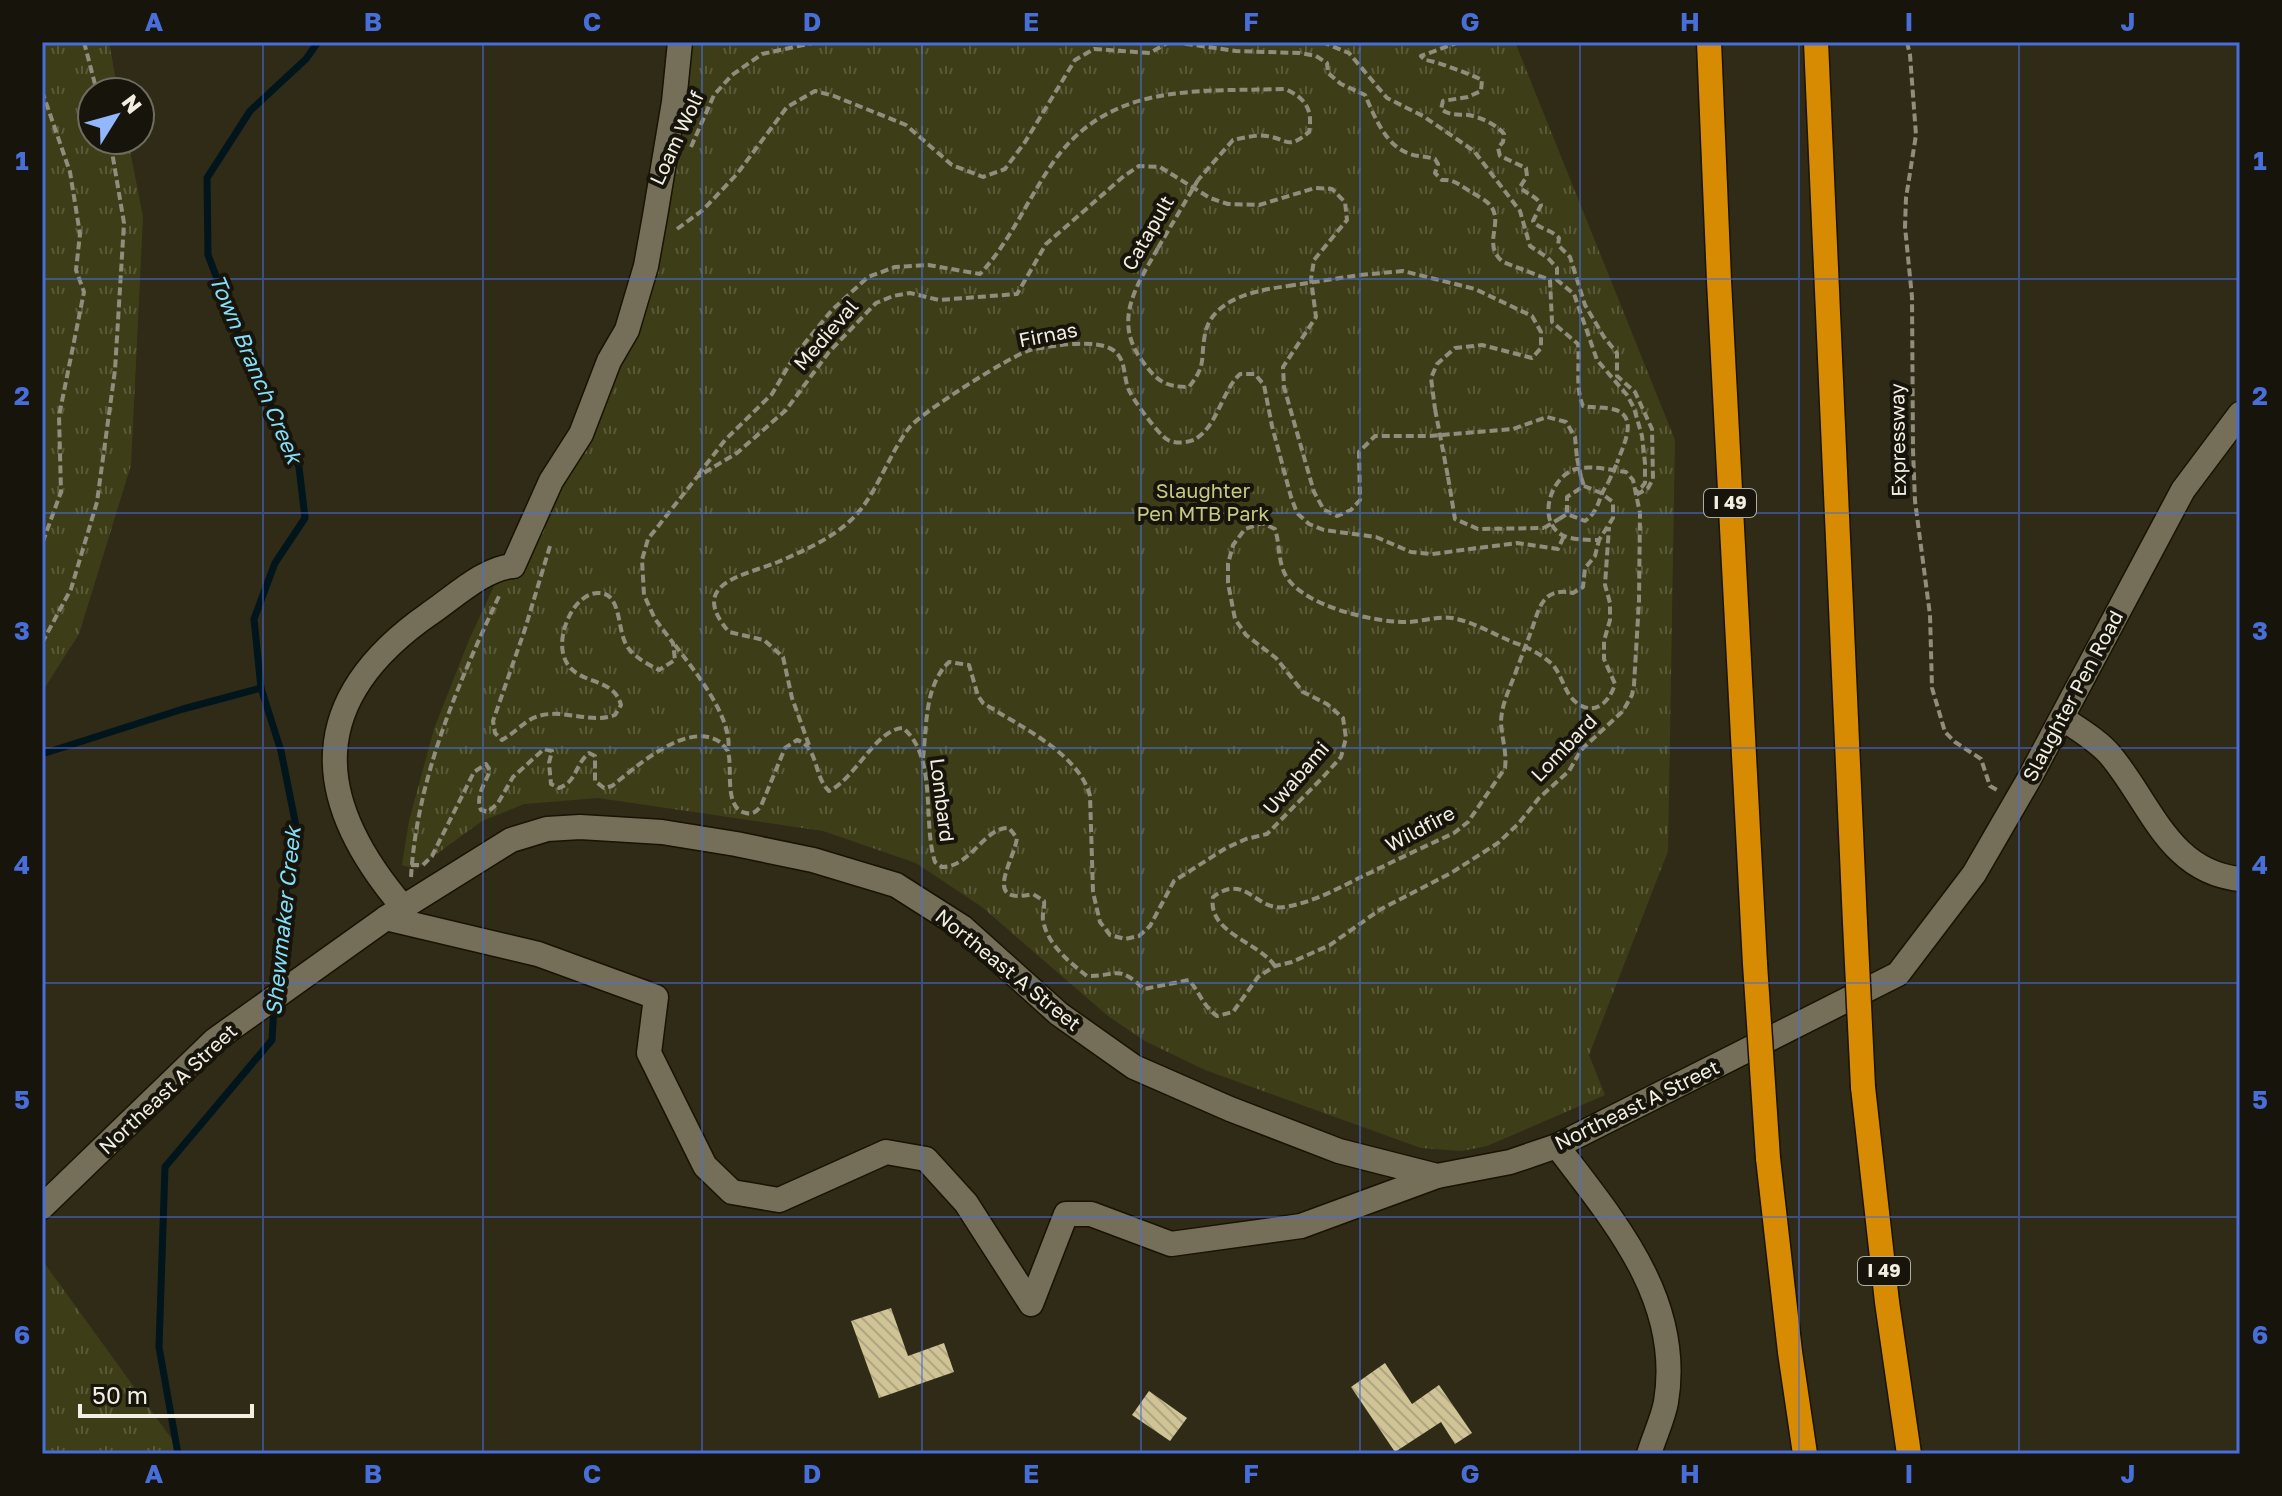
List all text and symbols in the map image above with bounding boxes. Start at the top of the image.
text: A [145,6,164,37]
text: B [364,6,382,37]
text: C [583,6,601,37]
text: D [803,6,821,37]
text: E [1023,6,1039,37]
text: F [1243,6,1259,37]
text: G [1460,6,1480,37]
text: H [1680,6,1700,37]
text: I [1905,6,1913,37]
text: J [2121,6,2135,37]
north arrow [76,76,156,156]
street label: Loam Wolf [644,87,708,188]
text: N [117,89,148,118]
text: 1 [15,145,29,176]
text: 1 [2253,145,2267,176]
street label: Catapult [1116,191,1178,274]
water label: Town Branch Creek [204,270,310,470]
street label: Medieval [788,294,863,375]
street label: Firnas [1016,317,1079,351]
text: 2 [14,380,30,411]
text: 2 [2252,380,2268,411]
street label: Expressway [1884,383,1910,497]
park label: Slaughter Pen MTB Park [1136,478,1270,525]
road number: I 49 [1704,489,1756,517]
street label: Slaughter Pen Road [2017,606,2127,785]
text: 3 [14,615,30,646]
text: 3 [2252,615,2268,646]
street label: Lombard [1525,709,1601,786]
street label: Uwabami [1257,736,1333,819]
street label: Lombard [926,757,960,843]
street label: Wildfire [1381,800,1458,856]
water label: Shewmaker Creek [259,823,306,1017]
text: 4 [14,849,30,880]
text: 4 [2252,849,2268,880]
street label: Northeast A Street [931,903,1086,1035]
street label: Northeast A Street [93,1018,241,1158]
street label: Northeast A Street [1550,1054,1723,1154]
text: 5 [14,1084,30,1115]
text: 5 [2252,1084,2268,1115]
road number: I 49 [1858,1257,1910,1285]
text: 6 [14,1319,30,1350]
text: 6 [2252,1319,2268,1350]
scale bar [80,1368,252,1418]
text: 50 m [92,1380,148,1409]
text: A [145,1458,164,1489]
text: B [364,1458,382,1489]
text: C [583,1458,601,1489]
text: D [803,1458,821,1489]
text: E [1023,1458,1039,1489]
text: F [1243,1458,1259,1489]
text: G [1460,1458,1480,1489]
text: H [1680,1458,1700,1489]
text: I [1905,1458,1913,1489]
text: J [2121,1458,2135,1489]

